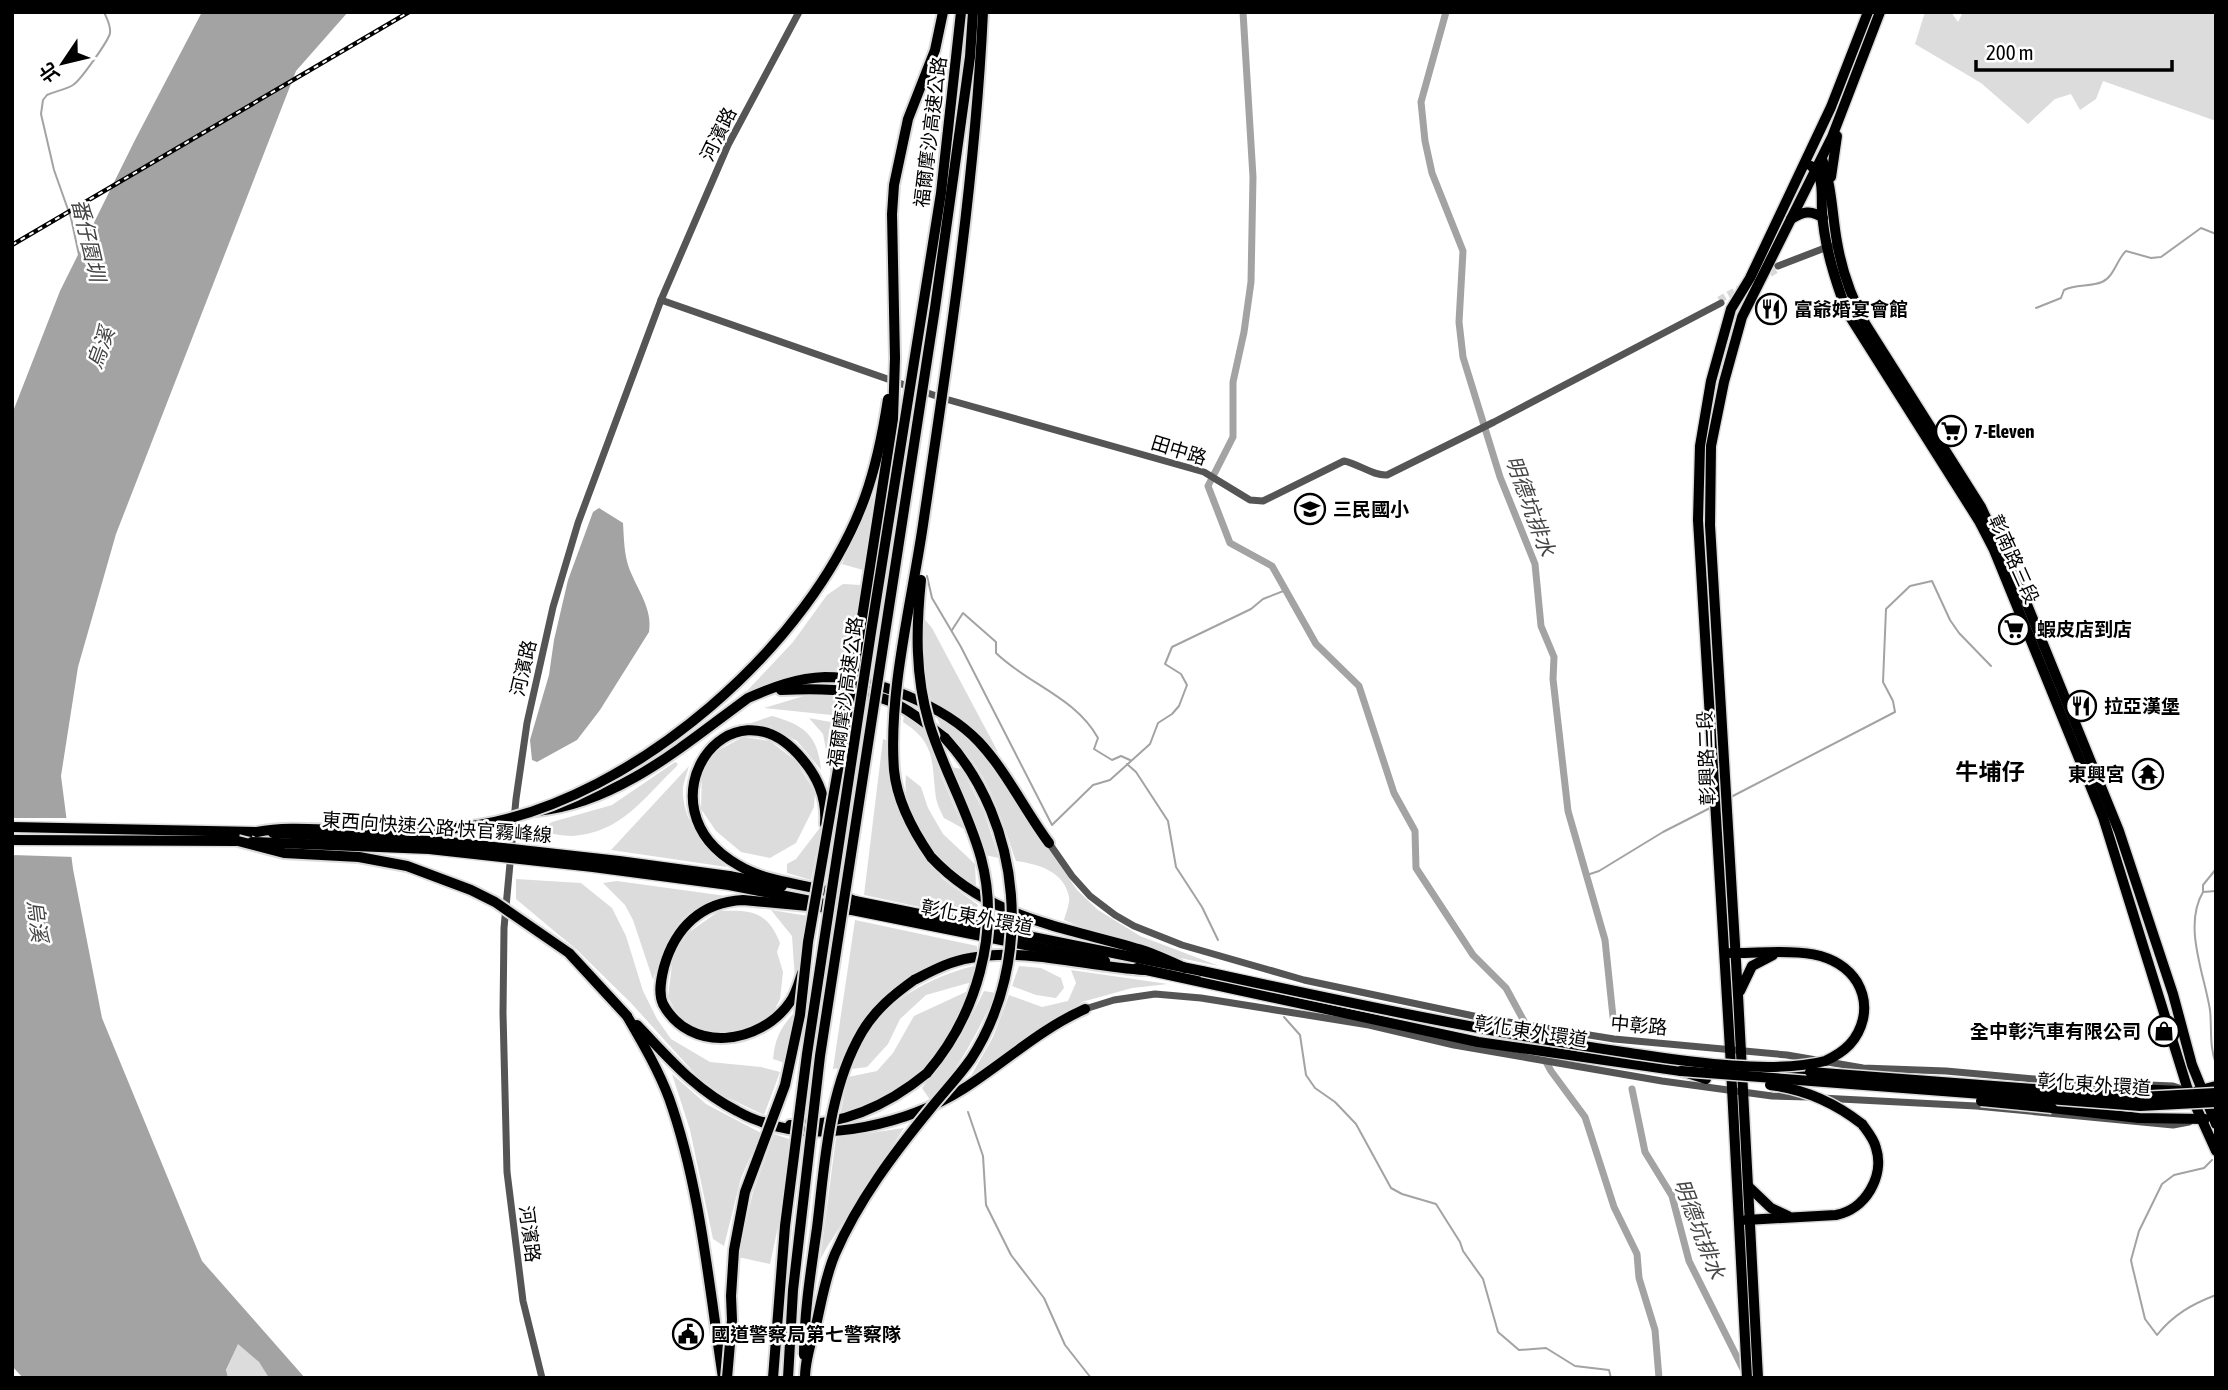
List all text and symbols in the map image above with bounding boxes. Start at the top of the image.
north arrow [28,28,98,98]
scale bar [1976,28,2172,72]
text: 200 m [1986,40,2034,64]
street label: 福爾摩沙高速公路 [910,55,950,209]
text: 北 [35,59,64,87]
street label: 河濱路 [696,104,740,164]
water label: 番仔園圳 [68,196,111,286]
restaurant icon: 富爺婚宴會館 [1754,292,1788,326]
place label: 富爺婚宴會館 [1794,298,1908,320]
water label: 烏溪 [82,321,120,371]
supermarket icon: 7-Eleven [1934,414,1968,448]
place label: 7-Eleven [1974,420,2035,442]
street label: 田中路 [1149,431,1209,469]
water label: 明德坑排水 [1502,452,1561,560]
school or university icon: 三民國小 [1293,492,1327,526]
place label: 三民國小 [1333,498,1409,520]
street label: 彰南路三段 [1985,511,2043,607]
supermarket icon: 蝦皮店到店 [1997,612,2031,646]
street label: 福爾摩沙高速公路 [824,615,866,769]
place label: 蝦皮店到店 [2037,618,2132,640]
street label: 河濱路 [506,638,540,698]
restaurant icon: 拉亞漢堡 [2064,689,2098,723]
place label: 拉亞漢堡 [2104,695,2180,717]
street label: 彰興路二段 [1693,710,1719,806]
temple icon: 東興宮 [2131,757,2165,791]
district label: 牛埔仔 [1956,759,2025,785]
place label: 東興宮 [2068,763,2125,785]
street label: 東西向快速公路 快官霧峰線 [321,808,553,846]
street label: 彰化東外環道 [919,895,1035,939]
water label: 烏溪 [24,899,53,946]
street label: 彰化東外環道 [1473,1011,1589,1051]
street label: 中彰路 [1610,1012,1668,1038]
shop icon: 全中彰汽車有限公司 [2147,1014,2181,1048]
place label: 全中彰汽車有限公司 [1970,1020,2141,1042]
street label: 彰化東外環道 [2036,1069,2152,1099]
water label: 明德坑排水 [1670,1175,1730,1283]
street label: 河濱路 [516,1204,544,1264]
public building icon: 國道警察局第七警察隊 [671,1317,705,1351]
place label: 國道警察局第七警察隊 [711,1323,901,1345]

